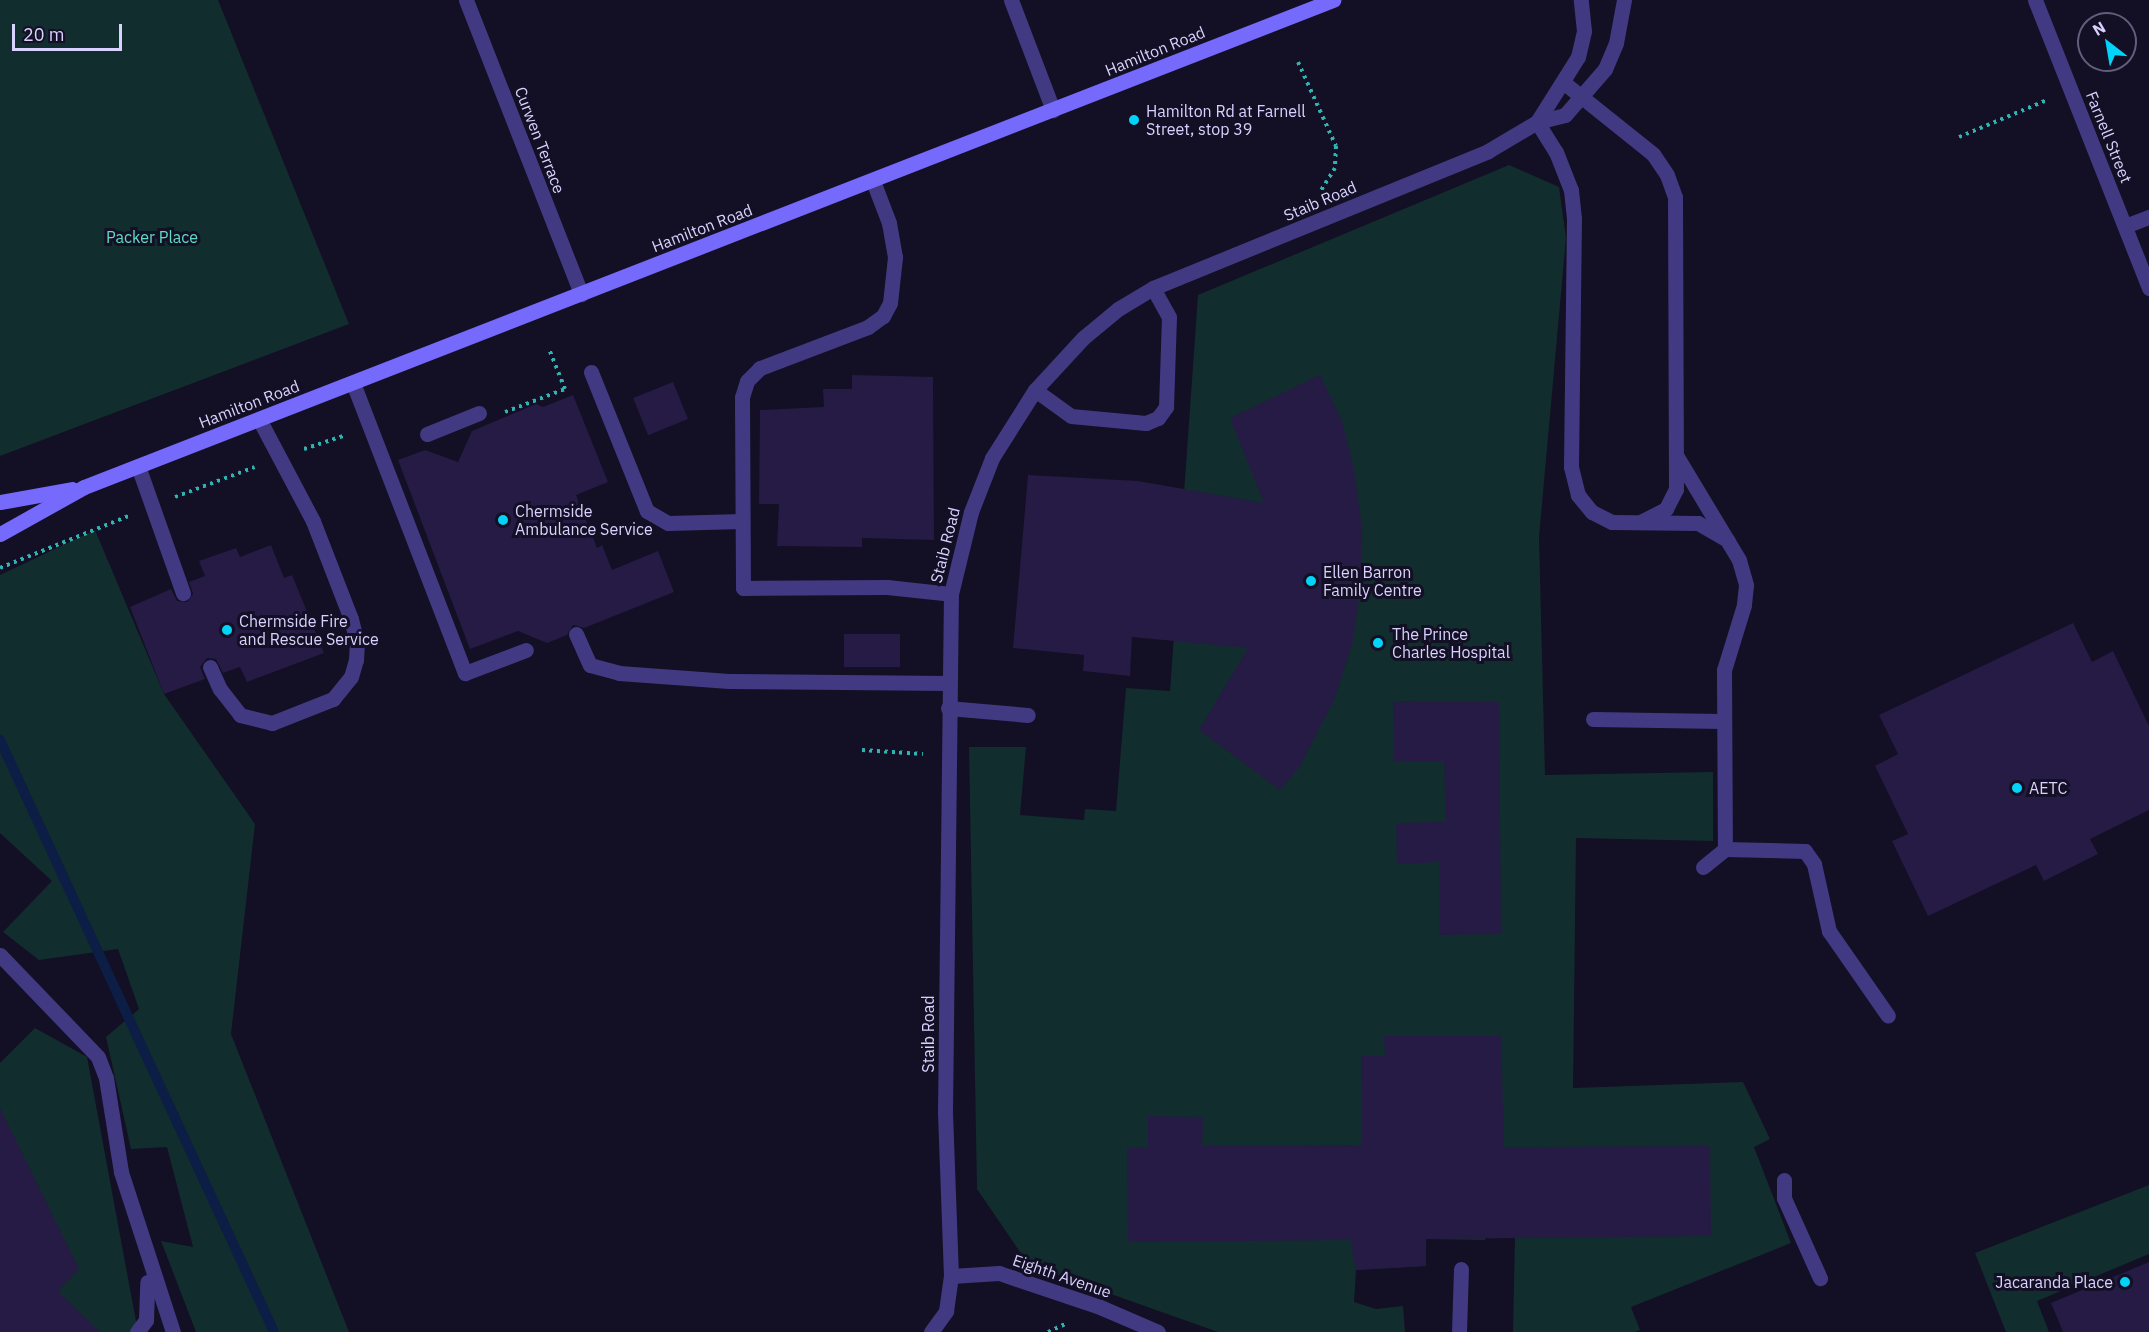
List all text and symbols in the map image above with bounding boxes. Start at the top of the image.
scale bar [15,12,124,50]
north arrow [2077,12,2137,72]
text: N [2089,17,2109,40]
street label: Hamilton Road [1102,22,1208,80]
text: 20 m [23,23,65,46]
street label: Curwen Terrace [511,84,569,196]
street label: Farnell Street [2082,88,2136,186]
place label: Hamilton Rd at Farnell Street, stop 39 [1146,101,1306,139]
marker: Hamilton Rd at Farnell Street, stop 39 [1127,113,1141,127]
street label: Staib Road [1281,177,1359,225]
street label: Hamilton Road [649,200,755,256]
park label: Packer Place [106,227,198,247]
street label: Hamilton Road [196,376,302,432]
place label: Chermside Ambulance Service [515,501,653,539]
street label: Staib Road [926,505,964,585]
marker: Chermside Ambulance Service [496,513,510,527]
place label: Ellen Barron Family Centre [1323,562,1422,600]
marker: Ellen Barron Family Centre [1304,574,1318,588]
place label: Chermside Fire and Rescue Service [239,611,379,649]
marker: Chermside Fire and Rescue Service [220,623,234,637]
place label: The Prince Charles Hospital [1392,624,1510,662]
marker: The Prince Charles Hospital [1369,634,1387,652]
place label: AETC [2029,778,2067,798]
marker: AETC [2010,781,2024,795]
street label: Staib Road [918,995,938,1073]
street label: Eighth Avenue [1010,1250,1114,1302]
place label: Jacaranda Place [1995,1272,2113,1292]
marker: Jacaranda Place [2118,1275,2132,1289]

